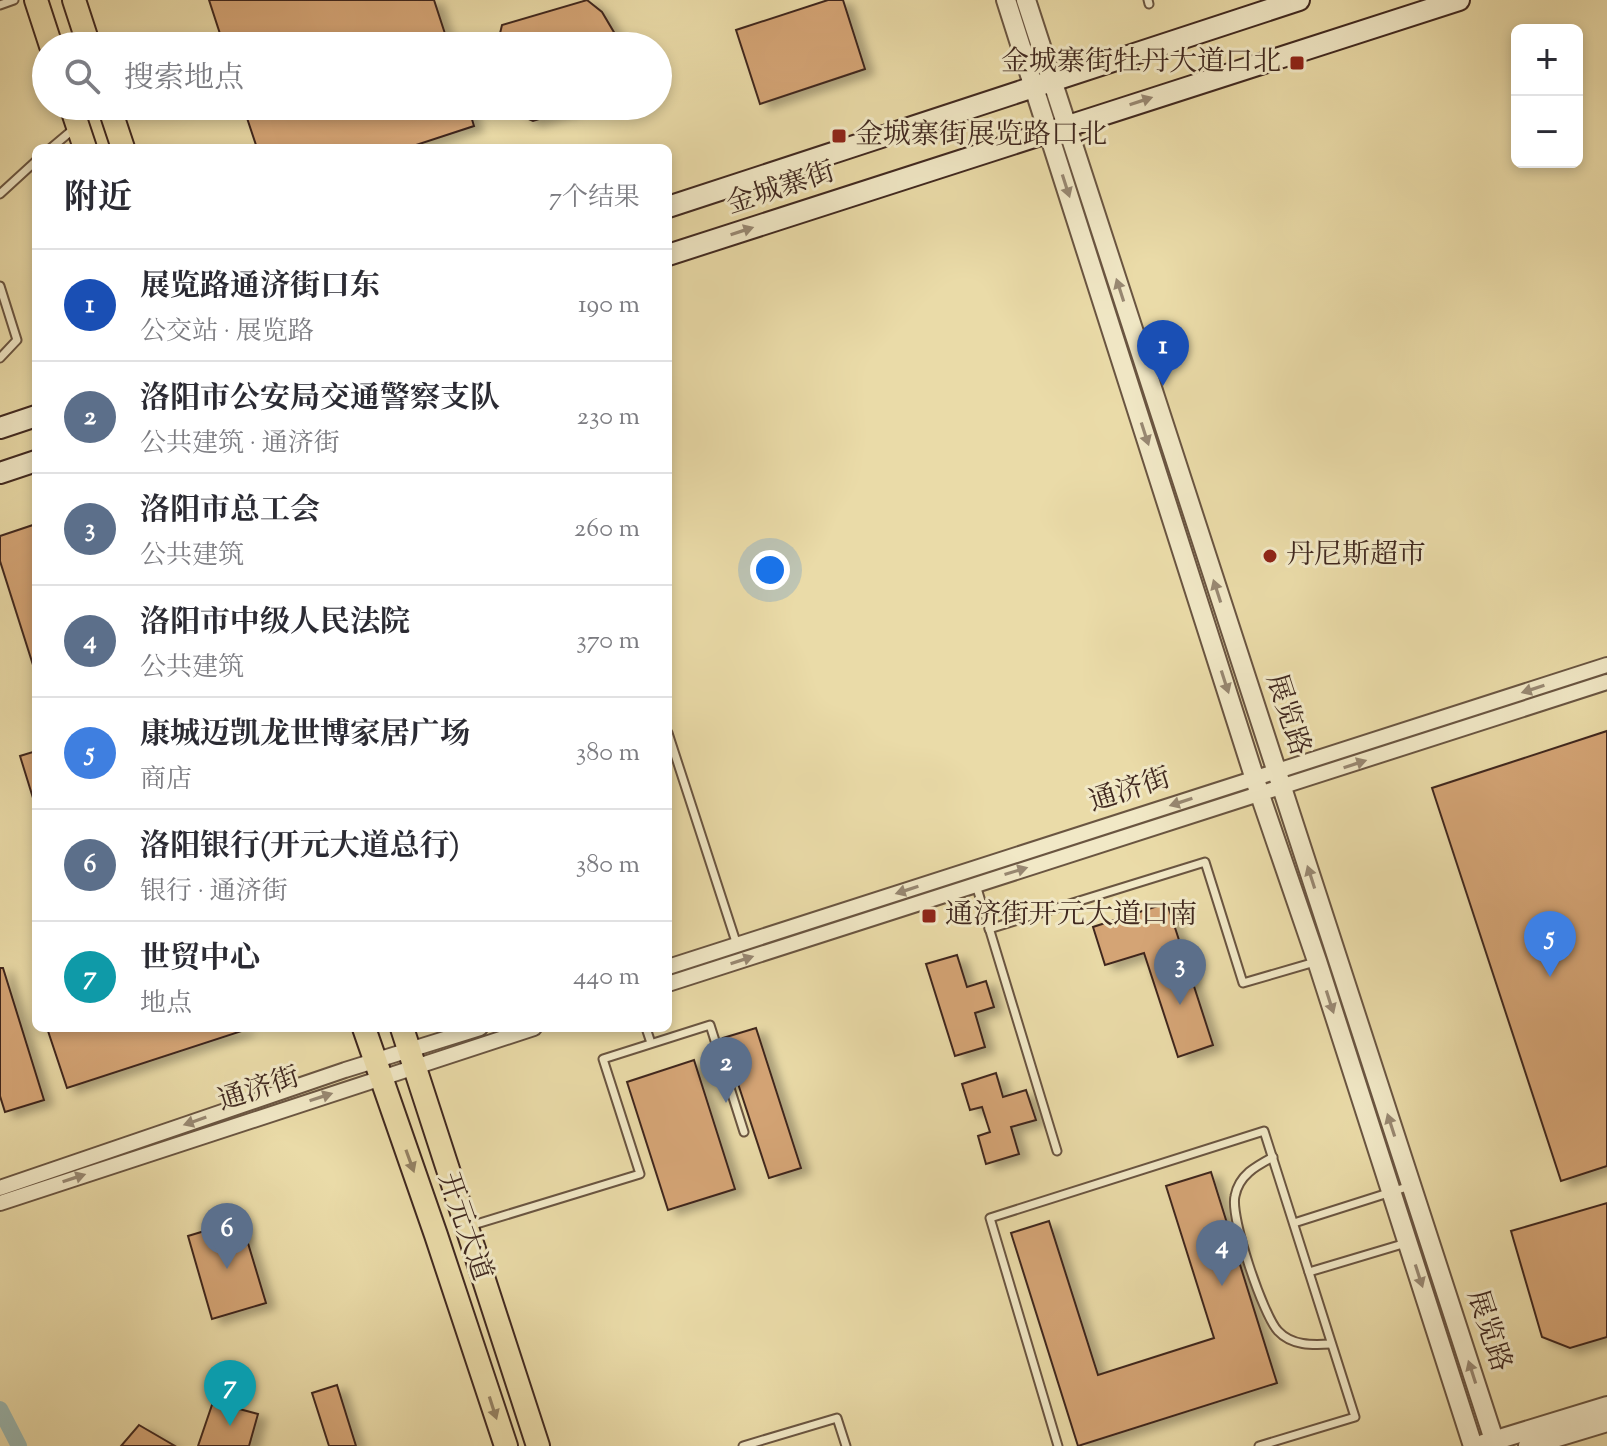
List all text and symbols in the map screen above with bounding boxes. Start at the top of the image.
map controls [1511,24,1583,168]
button: + [1511,24,1583,96]
search box [32,32,672,120]
place label: 金城寨街牡丹大道口北 [1001,43,1281,83]
icon: search [60,54,104,98]
marker: 金城寨街牡丹大道口北 [1288,54,1306,72]
text: 搜索地点 [124,58,244,101]
one-way arrow [1129,94,1153,107]
button: − [1511,96,1583,168]
place label: 金城寨街展览路口北 [855,116,1107,156]
marker: 金城寨街展览路口北 [830,127,848,145]
street label: 金城寨街 [722,153,840,225]
text: 附近 [64,175,132,224]
one-way arrow [1060,175,1073,199]
text: 7个结果 [549,180,640,217]
one-way arrow [730,224,754,236]
text: 展览路通济街口东 [140,266,380,309]
one-way arrow [1113,278,1126,302]
text: 1 [86,287,94,324]
text: 190 m [578,287,640,324]
text: 公交站 · 展览路 [140,314,314,351]
pin: 1 [1137,320,1189,386]
text: 洛阳市公安局交通警察支队 [140,378,500,421]
text: 2 [84,399,96,436]
text: 230 m [577,399,640,436]
one-way arrow [1140,422,1152,446]
text: 公共建筑 · 通济街 [140,426,340,463]
text: 洛阳市总工会 [140,490,320,533]
text: 3 [85,511,95,548]
text: 260 m [574,511,640,548]
place label: 丹尼斯超市 [1286,536,1426,576]
text: 公共建筑 [140,538,244,575]
marker: 丹尼斯超市 [1261,547,1279,565]
your location [750,550,790,590]
one-way arrow [1211,579,1223,603]
text: 洛阳市中级人民法院 [140,602,410,645]
text: 4 [83,623,97,660]
text: 370 m [576,623,640,660]
text: 公共建筑 [140,650,244,687]
street label: 展览路 [1255,669,1319,761]
one-way arrow [1219,670,1231,694]
one-way arrow [1520,683,1544,696]
text: 康城迈凯龙世博家居广场 [140,714,470,757]
text: 5 [86,735,94,772]
text: 380 m [576,735,640,772]
one-way arrow [1344,758,1368,770]
street label: 通济街 [1084,759,1176,823]
text: 商店 [140,762,192,799]
one-way arrow [1169,796,1193,809]
text: 洛阳银行(开元大道总行) [140,826,460,869]
text: 6 [84,847,96,884]
text: 380 m [576,847,640,884]
one-way arrow [1005,864,1029,877]
one-way arrow [1304,865,1316,889]
text: 银行 · 通济街 [140,874,288,911]
one-way arrow [895,884,919,897]
place label: 通济街开元大道口南 [945,896,1197,936]
marker: 通济街开元大道口南 [920,907,938,925]
pin: 5 [1524,911,1576,977]
text: 世贸中心 [140,938,260,981]
pin: 3 [1154,939,1206,1005]
one-way arrow [730,953,754,965]
text: 7 [83,959,97,996]
text: 440 m [573,959,640,996]
text: 地点 [140,986,192,1023]
one-way arrow [1324,990,1337,1014]
pin: 2 [700,1037,752,1103]
street label: 通济街 [213,1058,305,1122]
one-way arrow [309,1090,333,1103]
one-way arrow [1384,1112,1397,1136]
one-way arrow [182,1116,206,1128]
one-way arrow [404,1150,417,1174]
street label: 开元大道 [427,1168,501,1286]
one-way arrow [62,1172,86,1184]
pin: 6 [201,1203,253,1269]
pin: 4 [1196,1220,1248,1286]
one-way arrow [1413,1264,1426,1288]
street label: 展览路 [1456,1285,1520,1377]
pin: 7 [204,1360,256,1426]
one-way arrow [1465,1360,1477,1384]
one-way arrow [488,1396,500,1420]

